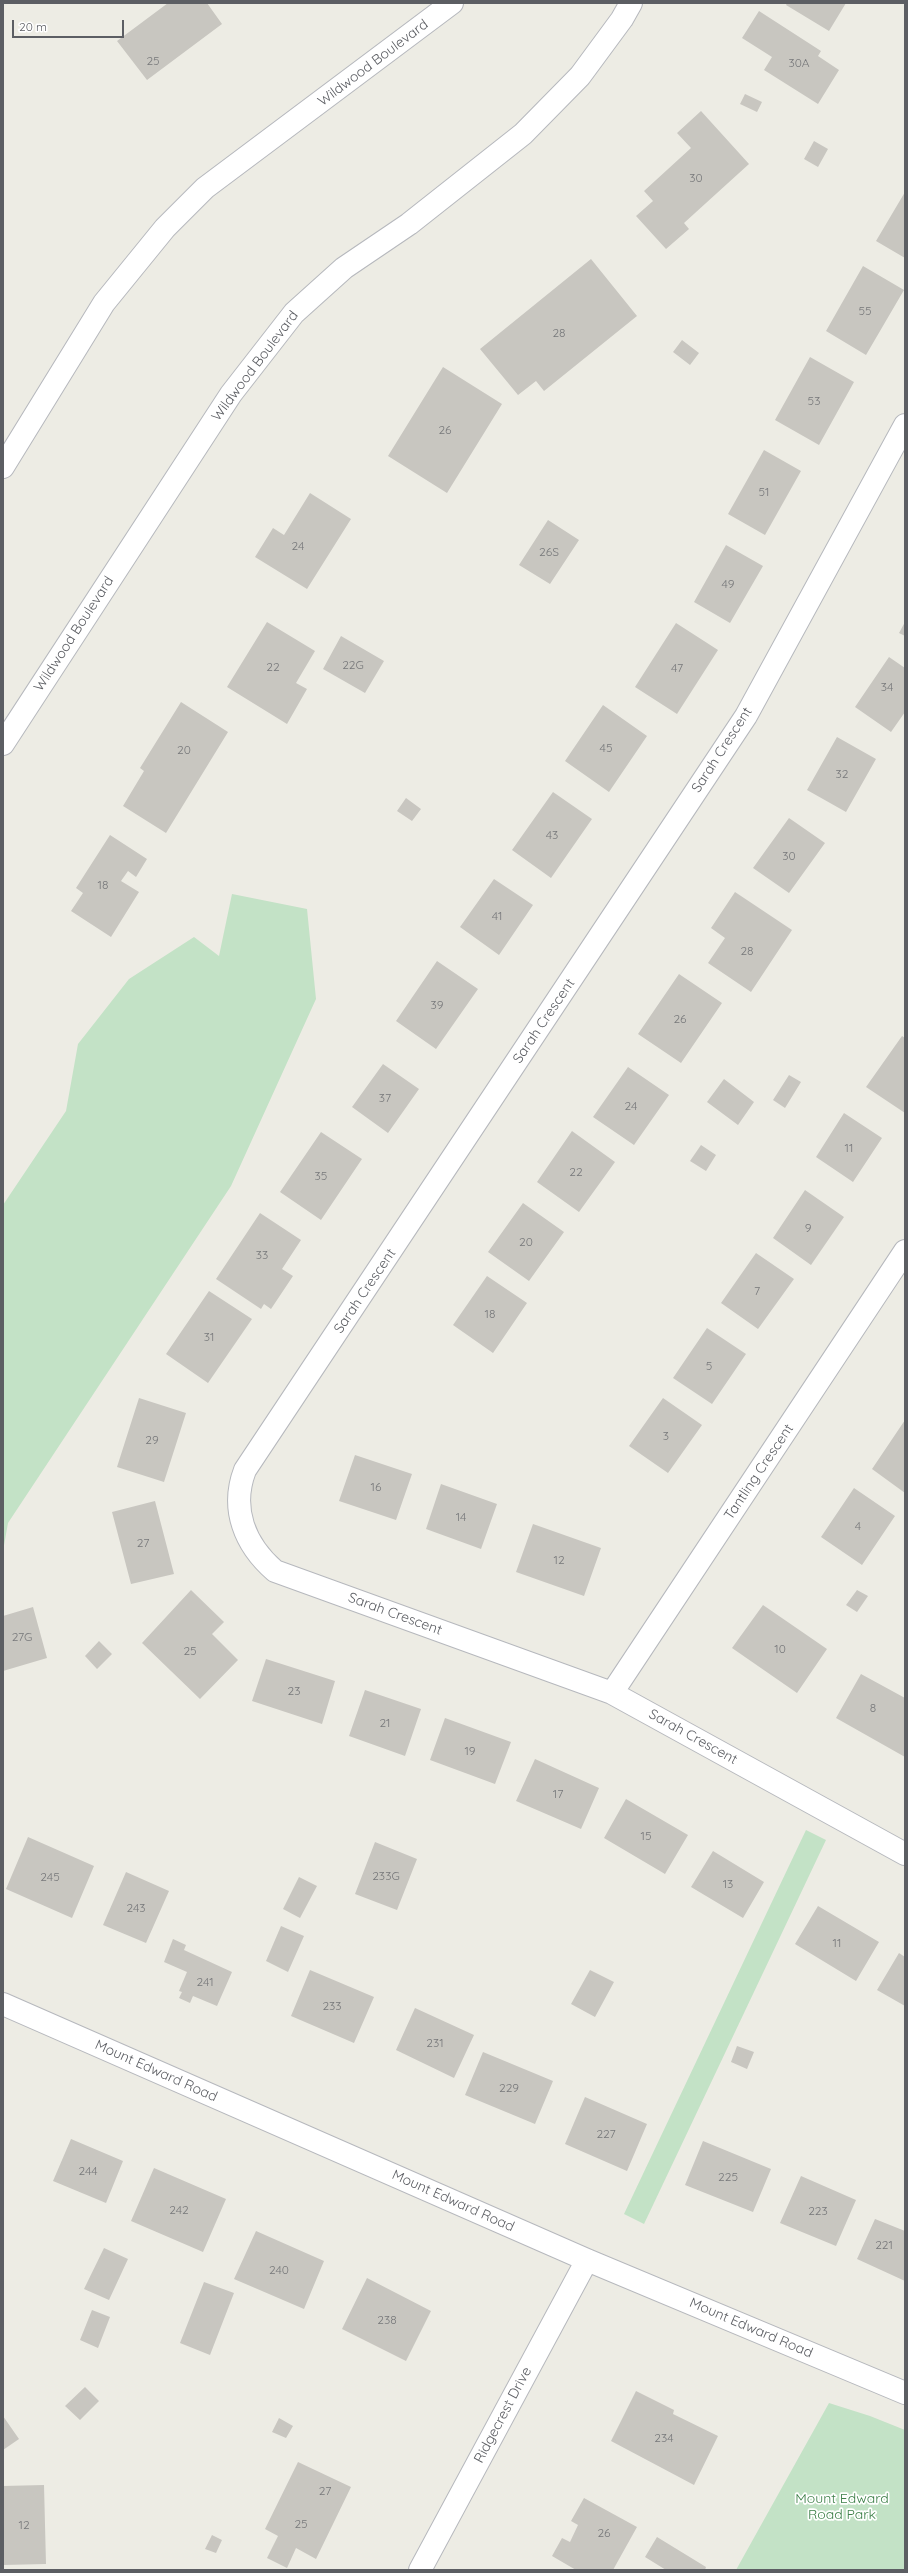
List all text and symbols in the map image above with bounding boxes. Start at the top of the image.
scale bar [14,12,126,38]
street label: Wildwood Boulevard [315,16,431,110]
text: 20 m [19,19,47,34]
house number: 25 [146,54,160,68]
house number: 30A [788,56,810,70]
house number: 30 [689,171,703,185]
house number: 55 [858,304,872,318]
street label: Wildwood Boulevard [208,308,302,424]
house number: 28 [552,326,566,340]
house number: 53 [808,394,820,408]
house number: 26 [438,423,452,437]
house number: 51 [759,485,769,499]
house number: 24 [292,539,304,553]
house number: 26S [539,545,559,559]
street label: Wildwood Boulevard [31,573,117,695]
house number: 49 [722,577,734,591]
house number: 22G [342,658,364,672]
house number: 22 [266,660,280,674]
house number: 47 [671,661,683,675]
house number: 34 [881,680,893,694]
street label: Sarah Crescent [688,704,756,796]
house number: 45 [600,741,612,755]
house number: 20 [177,743,191,757]
house number: 32 [836,767,848,781]
house number: 43 [546,828,558,842]
house number: 30 [782,849,796,863]
house number: 18 [98,878,108,892]
house number: 41 [492,909,502,923]
house number: 28 [740,944,754,958]
street label: Sarah Crescent [509,975,579,1067]
house number: 39 [431,998,443,1012]
house number: 26 [673,1012,687,1026]
house number: 37 [379,1091,391,1105]
house number: 24 [625,1099,637,1113]
house number: 11 [845,1141,853,1155]
house number: 22 [569,1165,583,1179]
house number: 35 [315,1169,327,1183]
house number: 9 [805,1221,811,1235]
house number: 20 [519,1235,533,1249]
street label: Sarah Crescent [330,1245,400,1337]
house number: 33 [256,1248,268,1262]
house number: 7 [754,1284,760,1298]
house number: 18 [485,1307,495,1321]
house number: 31 [204,1330,214,1344]
house number: 5 [706,1359,712,1373]
street label: Tantling Crescent [721,1421,797,1523]
house number: 3 [663,1429,669,1443]
house number: 29 [145,1433,159,1447]
house number: 16 [371,1480,381,1494]
house number: 14 [456,1510,466,1524]
house number: 4 [855,1519,861,1533]
house number: 27 [137,1536,149,1550]
house number: 12 [553,1553,565,1567]
street label: Sarah Crescent [346,1589,444,1639]
house number: 27G [12,1630,32,1644]
house number: 10 [774,1642,786,1656]
house number: 25 [183,1644,197,1658]
house number: 23 [288,1684,300,1698]
house number: 8 [870,1701,876,1715]
street label: Sarah Crescent [646,1706,740,1768]
house number: 21 [379,1716,391,1730]
house number: 19 [464,1744,476,1758]
house number: 17 [553,1787,563,1801]
house number: 15 [641,1829,651,1843]
house number: 233G [372,1869,400,1883]
house number: 245 [40,1870,60,1884]
house number: 13 [723,1877,733,1891]
house number: 243 [126,1901,146,1915]
house number: 11 [833,1936,841,1950]
house number: 241 [196,1975,214,1989]
house number: 233 [322,1999,342,2013]
street label: Mount Edward Road [92,2036,220,2106]
house number: 231 [426,2036,444,2050]
house number: 229 [499,2081,519,2095]
house number: 227 [596,2127,616,2141]
house number: 244 [78,2164,98,2178]
street label: Mount Edward Road [389,2166,517,2236]
house number: 225 [718,2170,738,2184]
house number: 242 [169,2203,189,2217]
house number: 223 [808,2204,828,2218]
house number: 221 [875,2238,893,2252]
house number: 240 [269,2263,289,2277]
street label: Mount Edward Road [687,2294,815,2362]
house number: 238 [377,2313,397,2327]
street label: Ridgecrest Drive [471,2364,535,2466]
house number: 234 [654,2431,674,2445]
house number: 27 [319,2484,331,2498]
park label: Mount Edward Road Park [795,2491,889,2524]
house number: 25 [294,2517,308,2531]
house number: 12 [18,2518,30,2532]
house number: 26 [597,2526,611,2540]

